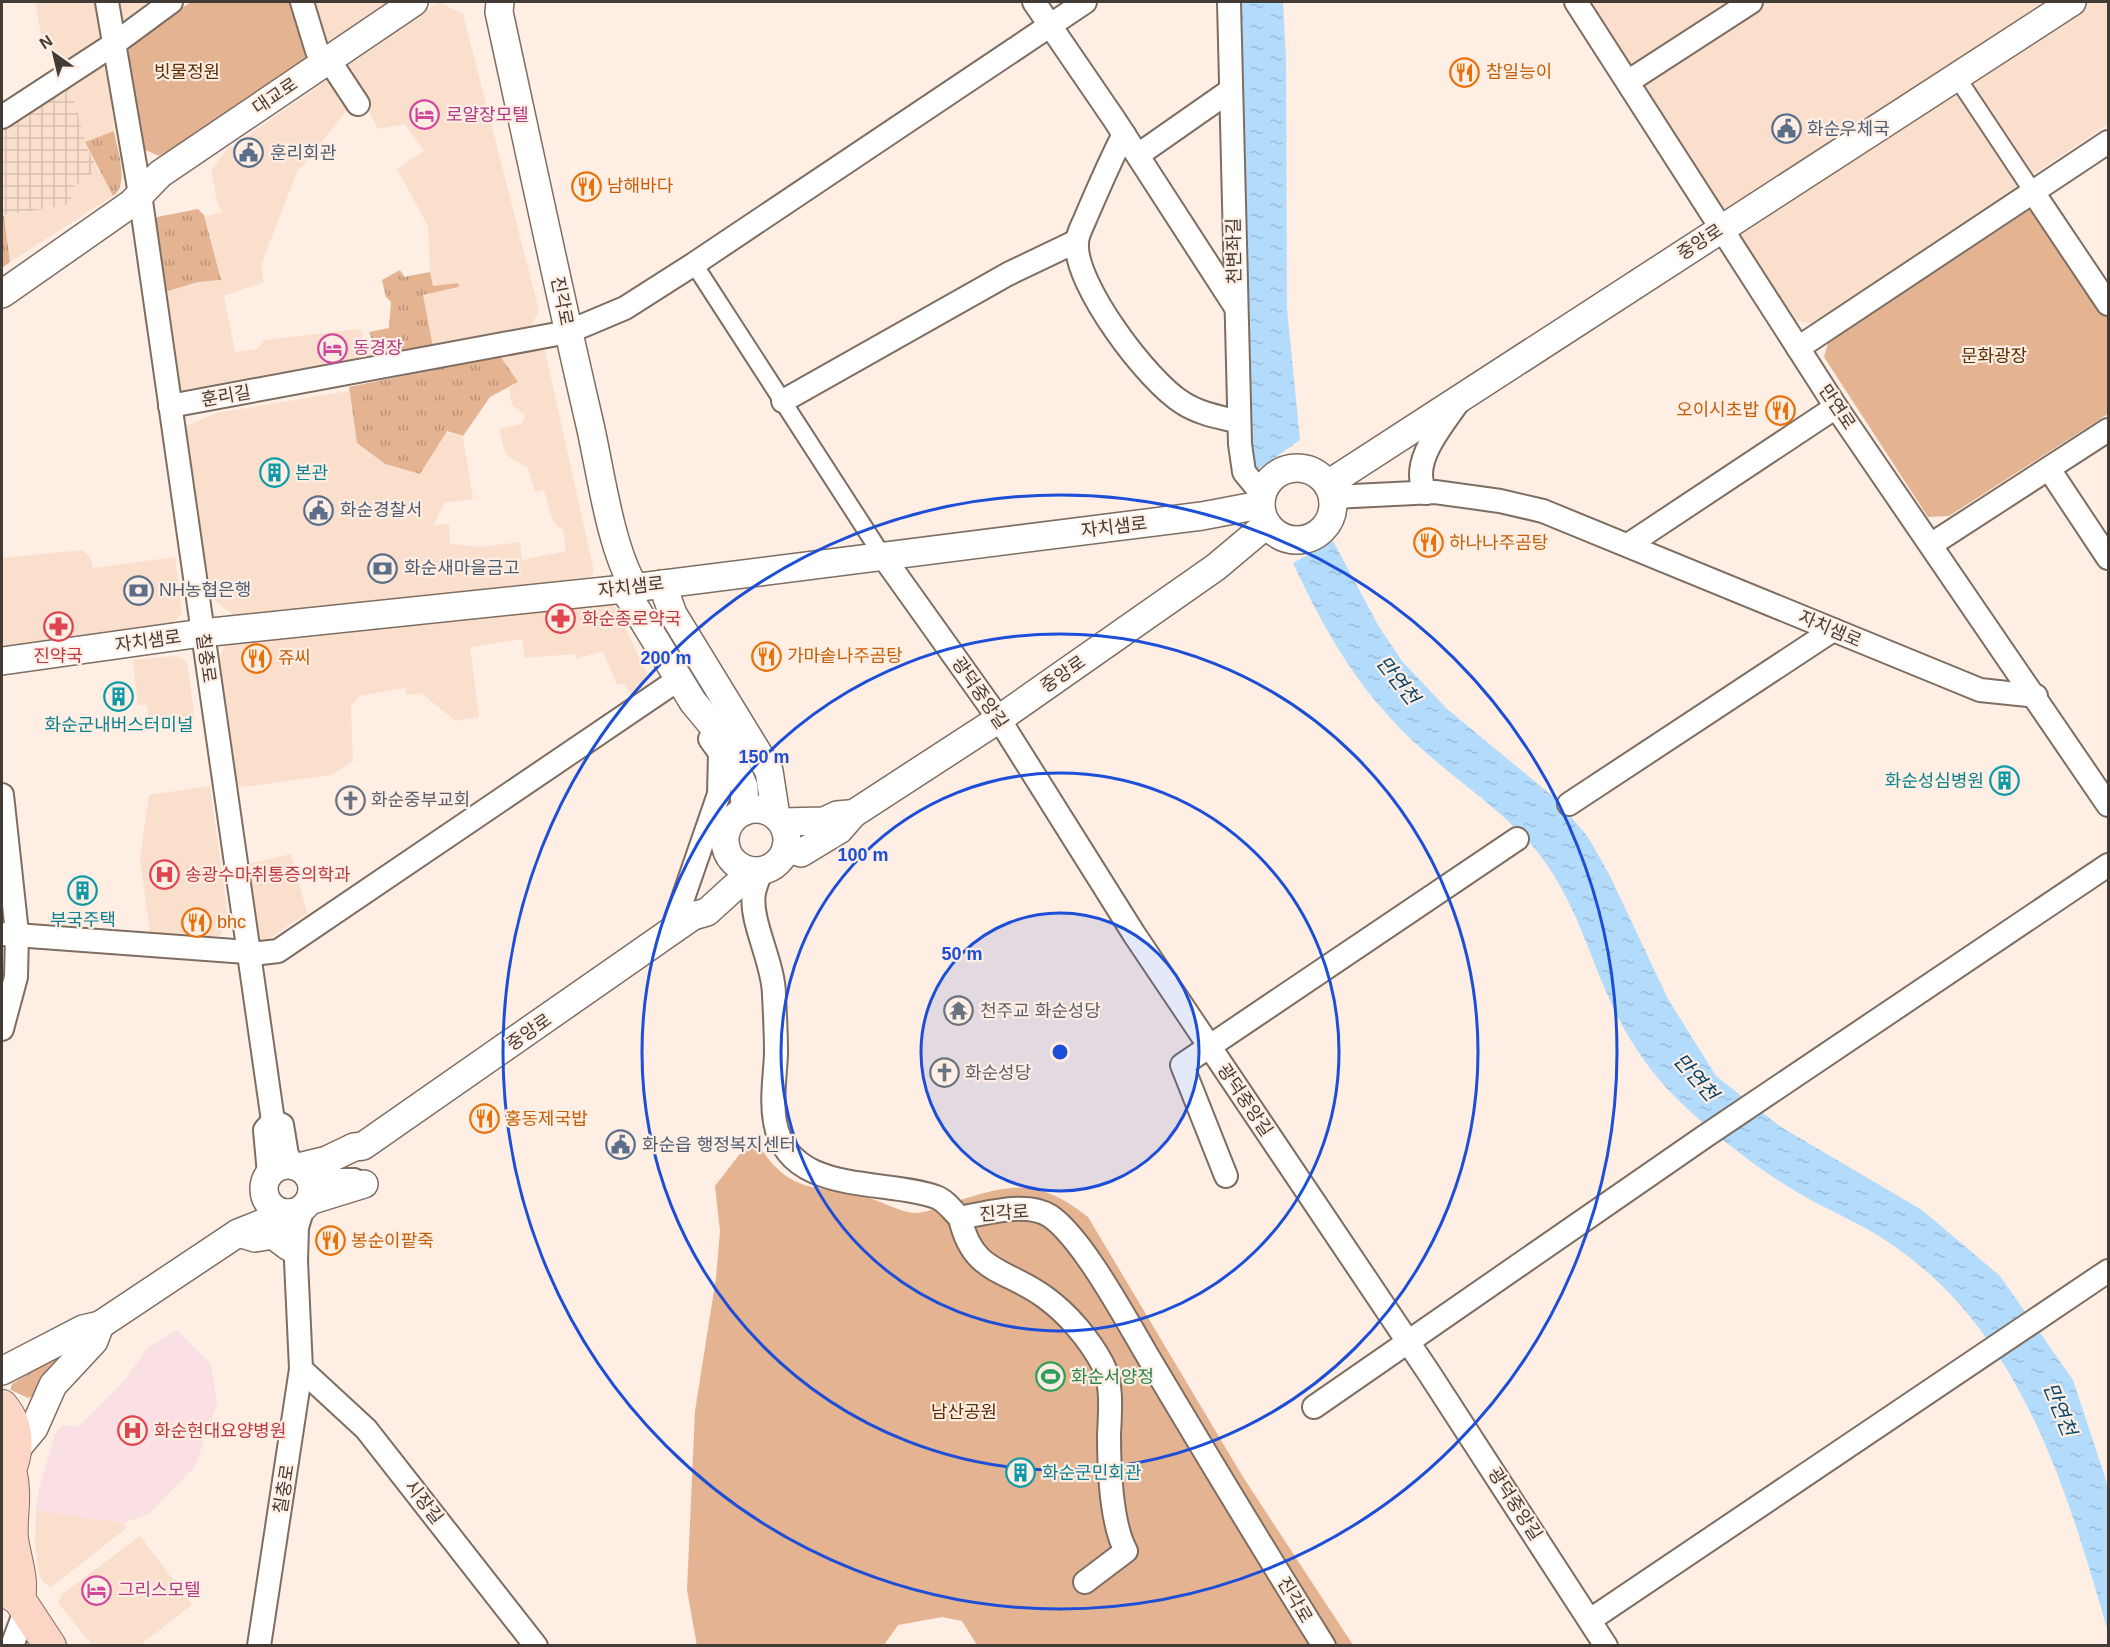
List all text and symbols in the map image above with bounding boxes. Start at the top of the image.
north arrow [24,24,84,84]
text: N [36,32,55,52]
restaurant icon: 참일능이 [1449,56,1481,88]
park label: 빗물정원 [154,62,220,82]
place label: 참일능이 [1486,62,1552,82]
street label: 대교로 [249,74,301,118]
hotel icon: 로얄장모텔 [409,99,441,131]
place label: 로얄장모텔 [446,105,529,125]
public building icon: 화순우체국 [1770,113,1802,145]
place label: 화순우체국 [1807,119,1890,139]
public building icon: 훈리회관 [233,137,265,169]
place label: 훈리회관 [270,143,337,163]
restaurant icon: 남해바다 [570,170,602,202]
place label: 남해바다 [607,176,674,196]
street label: 천변좌길 [1223,218,1245,284]
street label: 중앙로 [1674,220,1726,264]
street label: 진각로 [547,275,577,327]
hotel icon: 동경장 [316,332,348,364]
place label: 동경장 [353,338,403,358]
park label: 문화광장 [1961,346,2027,366]
street label: 만연로 [1815,381,1859,433]
street label: 훈리길 [200,382,252,410]
restaurant icon: 오이시초밥 [1764,394,1796,426]
place label: 오이시초밥 [1676,400,1759,420]
building icon: 본관 [258,457,290,489]
place label: 본관 [295,463,329,483]
public building icon: 화순경찰서 [303,494,335,526]
place label: 화순경찰서 [340,500,423,520]
street label: 자치샘로 [1080,513,1148,541]
restaurant icon: 하나나주곰탕 [1412,527,1444,559]
place label: 하나나주곰탕 [1449,533,1548,553]
bank icon: 화순새마을금고 [367,552,399,584]
place label: 화순새마을금고 [404,558,520,578]
street label: 자치샘로 [597,573,665,601]
bank icon: NH농협은행 [122,574,154,606]
place label: NH농협은행 [159,580,251,600]
pharmacy icon: 화순종로약국 [545,603,577,635]
street label: 자치샘로 [1796,607,1864,651]
place label: 화순종로약국 [582,609,681,629]
pharmacy icon: 진약국 [42,611,74,643]
street label: 자치샘로 [114,626,182,656]
street label: 칠충로 [193,632,219,684]
restaurant icon: 가마솥나주곰탕 [750,640,782,672]
restaurant icon: 쥬씨 [241,642,273,674]
place label: 진약국 [33,646,83,666]
place label: 가마솥나주곰탕 [787,646,903,666]
place label: 쥬씨 [278,648,311,668]
text: 200 m [640,648,692,668]
water label: 만연천 [1372,651,1425,711]
street label: 중앙로 [1037,652,1089,696]
street label: 광덕중앙길 [948,653,1012,733]
building icon: 화순군내버스터미널 [103,680,135,712]
place label: 화순군내버스터미널 [44,715,194,735]
text: 150 m [738,747,790,767]
building icon: 화순성심병원 [1989,765,2021,797]
place label: 화순성심병원 [1885,771,1984,791]
church icon: 화순중부교회 [334,784,366,816]
place label: 화순중부교회 [371,790,470,810]
text: 100 m [837,845,889,865]
hospital icon: 송광수마취통증의학과 [148,859,180,891]
place label: 송광수마취통증의학과 [185,865,351,885]
building icon: 부국주택 [67,875,99,907]
restaurant icon: bhc [180,906,212,938]
place label: 부국주택 [50,910,116,930]
place label: bhc [217,912,246,932]
text: 50 m [941,944,983,964]
temple icon: 천주교 화순성당 [943,995,975,1027]
place label: 천주교 화순성당 [980,1001,1101,1021]
street label: 중앙로 [503,1010,555,1054]
centre of rings [1050,1042,1070,1062]
water label: 만연천 [1670,1049,1724,1107]
church icon: 화순성당 [928,1057,960,1089]
street label: 광덕중앙길 [1214,1060,1276,1140]
place label: 화순성당 [965,1063,1031,1083]
restaurant icon: 홍동제국밥 [468,1103,500,1135]
place label: 홍동제국밥 [505,1109,588,1129]
public building icon: 화순읍 행정복지센터 [605,1129,637,1161]
place label: 화순읍 행정복지센터 [642,1135,796,1155]
street label: 진각로 [979,1201,1029,1225]
restaurant icon: 봉순이팥죽 [314,1225,346,1257]
place label: 봉순이팥죽 [351,1231,434,1251]
sports icon: 화순서양정 [1034,1361,1066,1393]
place label: 화순서양정 [1071,1367,1154,1387]
water label: 만연천 [2039,1379,2082,1441]
park label: 남산공원 [931,1402,997,1422]
hospital icon: 화순현대요양병원 [117,1415,149,1447]
place label: 화순현대요양병원 [154,1421,286,1441]
building icon: 화순군민회관 [1005,1457,1037,1489]
street label: 칠충로 [270,1463,298,1515]
place label: 화순군민회관 [1042,1463,1142,1483]
street label: 광덕중앙길 [1484,1464,1546,1544]
street label: 시장길 [401,1476,447,1528]
hotel icon: 그리스모텔 [81,1574,113,1606]
street label: 진각로 [1274,1574,1316,1626]
place label: 그리스모텔 [118,1580,201,1600]

